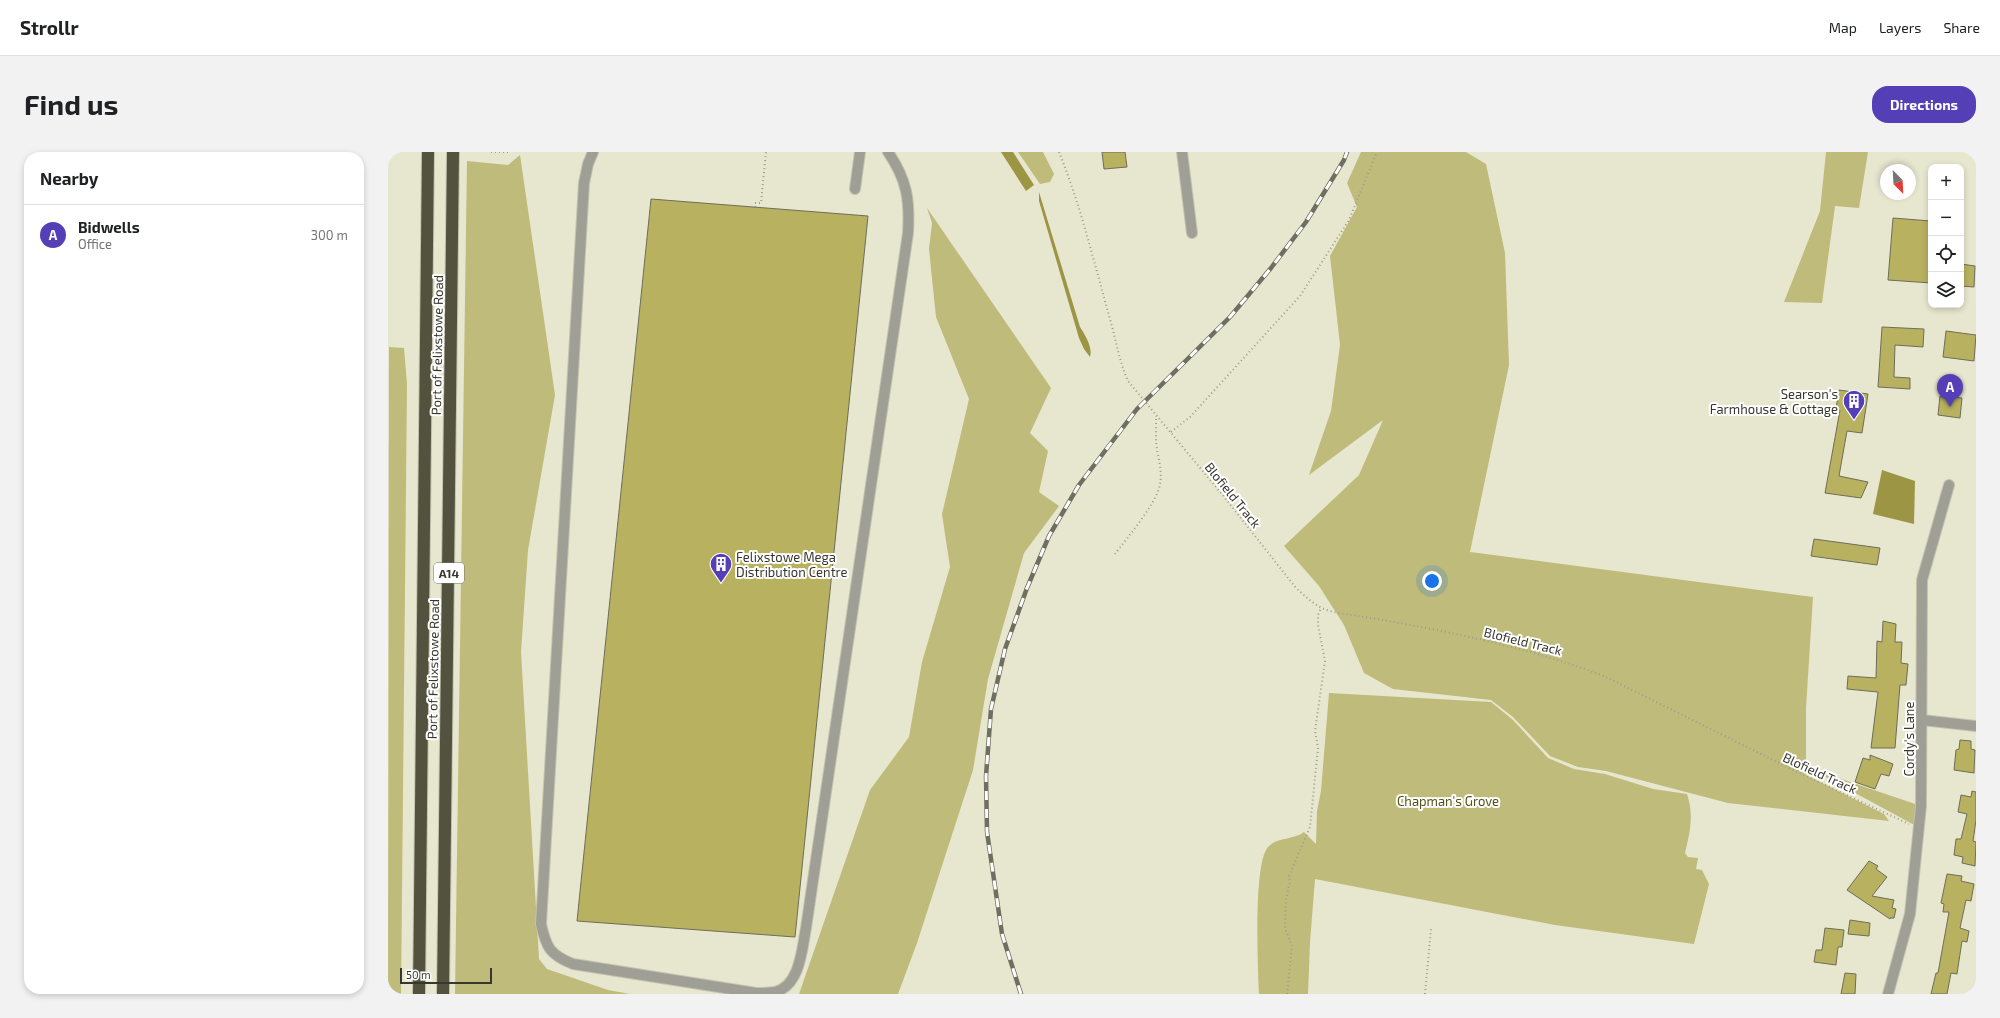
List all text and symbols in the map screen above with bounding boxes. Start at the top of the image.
text: Strollr [20,16,79,39]
text: Map [1829,19,1857,36]
text: Layers [1879,19,1921,36]
text: Share [1943,19,1980,36]
button: Directions [1872,86,1976,123]
text: Find us [24,87,118,121]
north arrow [1880,164,1916,200]
map controls [1928,164,1964,308]
button: + [1928,164,1964,200]
text: Nearby [40,168,98,188]
button: − [1928,200,1964,236]
text: Bidwells [78,218,140,236]
text: A [49,227,57,243]
text: 300 m [311,227,348,243]
text: Office [78,236,112,252]
button: locate [1928,236,1964,272]
button: layers [1928,272,1964,308]
street label: Port of Felixstowe Road [428,275,446,415]
pin: A [1937,374,1963,407]
place label: Searson's Farmhouse & Cottage [1710,386,1838,417]
building icon: Searson's Farmhouse & Cottage [1841,388,1867,421]
street label: Blofield Track [1202,459,1265,531]
place label: Felixstowe Mega Distribution Centre [736,549,848,580]
building icon: Felixstowe Mega Distribution Centre [708,551,734,584]
road number: A14 [434,563,464,583]
your location [1422,571,1442,591]
street label: Port of Felixstowe Road [424,599,442,739]
street label: Blofield Track [1482,624,1564,658]
street label: Cordy's Lane [1901,702,1917,776]
street label: Blofield Track [1780,749,1860,797]
park label: Chapman's Grove [1397,793,1499,809]
scale bar [400,966,492,985]
text: 50 m [406,968,431,981]

